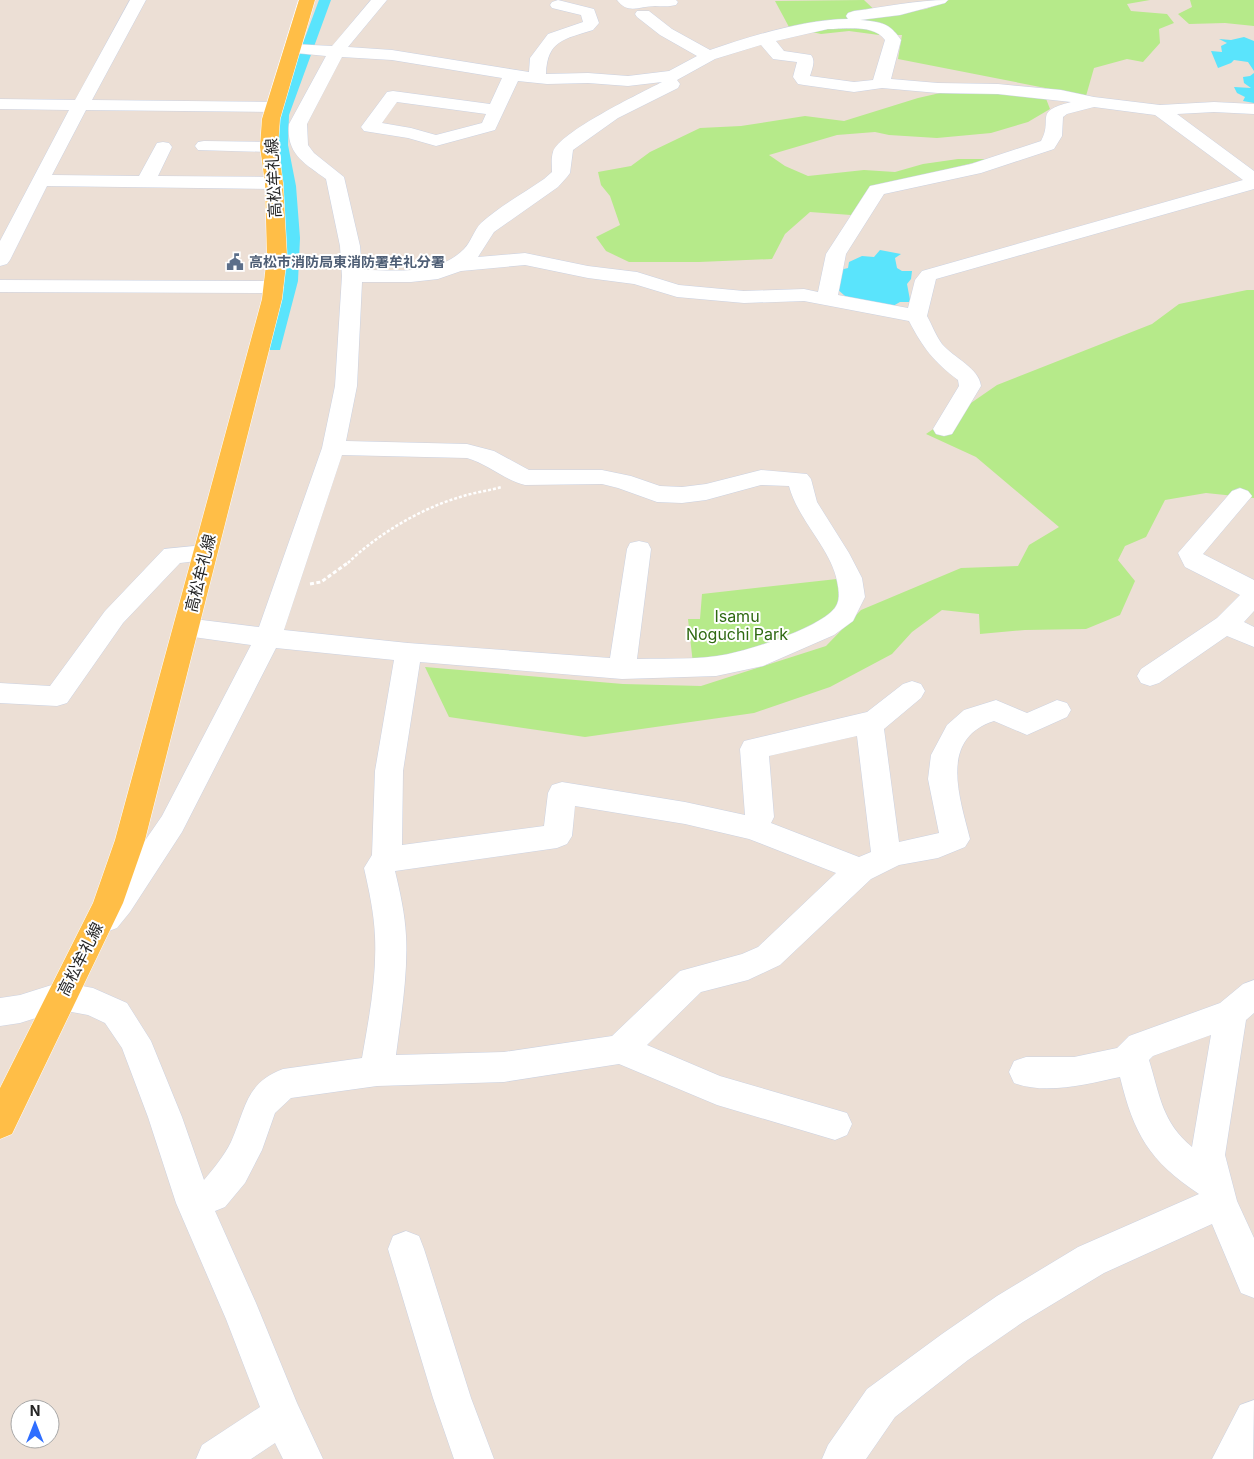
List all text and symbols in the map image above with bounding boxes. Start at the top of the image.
street label: 高松牟礼線 [261,138,285,218]
public building icon: 高松市消防局東消防署牟礼分署 [225,252,245,272]
place label: 高松市消防局東消防署牟礼分署 [249,253,445,270]
street label: 高松牟礼線 [181,532,219,614]
park label: Isamu Noguchi Park [686,606,788,644]
street label: 高松牟礼線 [53,919,107,999]
north arrow [10,1399,60,1449]
text: N [30,1402,40,1419]

